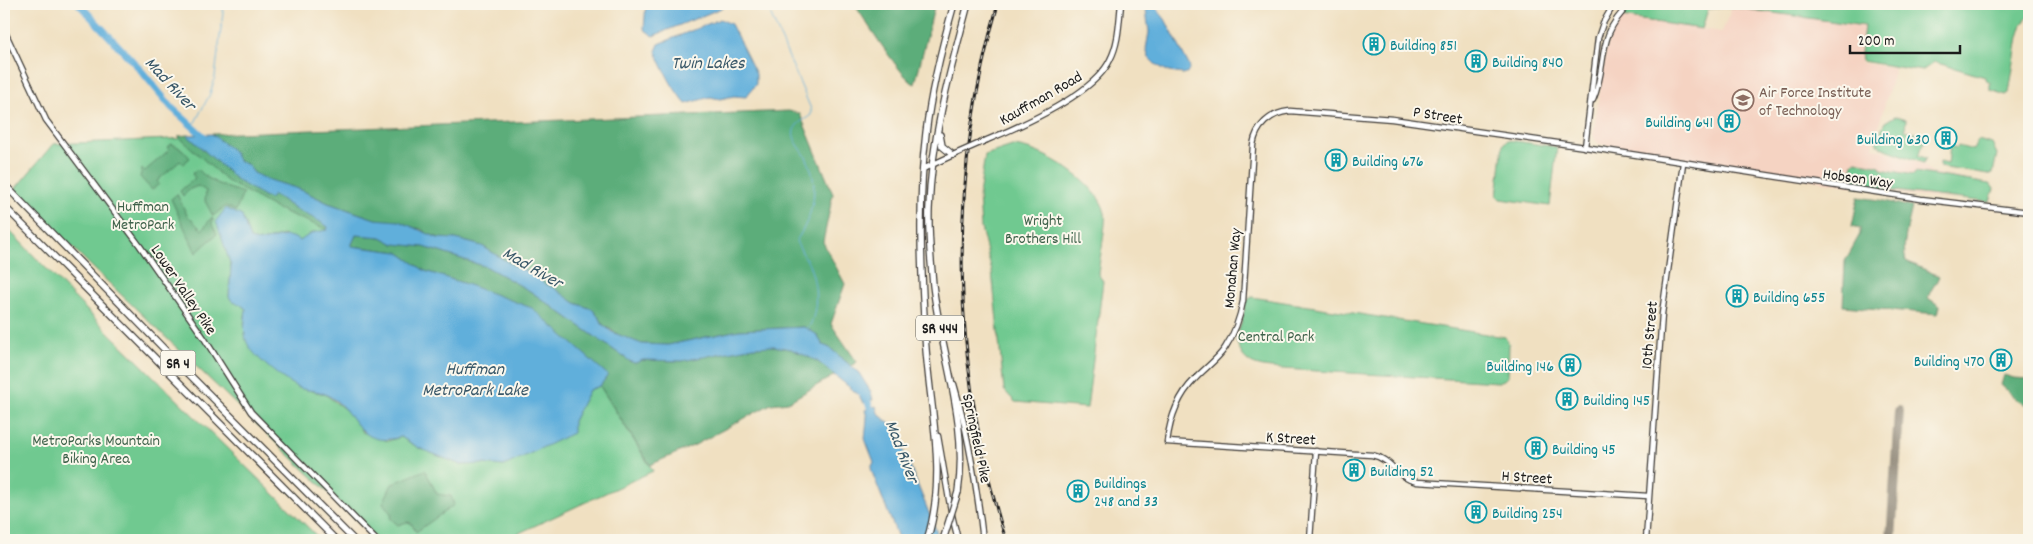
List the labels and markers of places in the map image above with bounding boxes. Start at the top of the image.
building icon: Building 851 [1362,32,1386,56]
place label: Building 851 [1390,35,1457,58]
building icon: Building 840 [1464,49,1488,73]
place label: Building 840 [1492,52,1564,75]
place label: Air Force Institute of Technology [1759,82,1871,123]
school or university icon: Air Force Institute of Technology [1731,88,1755,112]
building icon: Building 641 [1717,109,1741,133]
place label: Building 641 [1645,112,1713,135]
building icon: Building 630 [1934,126,1958,150]
place label: Building 630 [1857,129,1930,152]
building icon: Building 676 [1324,148,1348,172]
place label: Building 676 [1352,151,1424,174]
building icon: Building 655 [1725,284,1749,308]
place label: Building 655 [1753,287,1825,310]
building icon: Building 470 [1989,348,2013,372]
place label: Building 470 [1914,351,1985,374]
building icon: Building 146 [1558,353,1582,377]
place label: Building 146 [1486,356,1554,379]
building icon: Building 145 [1555,387,1579,411]
place label: Building 145 [1583,390,1650,413]
building icon: Building 45 [1524,436,1548,460]
place label: Building 45 [1552,439,1616,462]
building icon: Building 52 [1342,458,1366,482]
place label: Building 52 [1370,461,1434,484]
place label: Buildings 248 and 33 [1094,473,1158,514]
building icon: Buildings 248 and 33 [1066,479,1090,503]
building icon: Building 254 [1464,500,1488,524]
place label: Building 254 [1492,503,1563,526]

